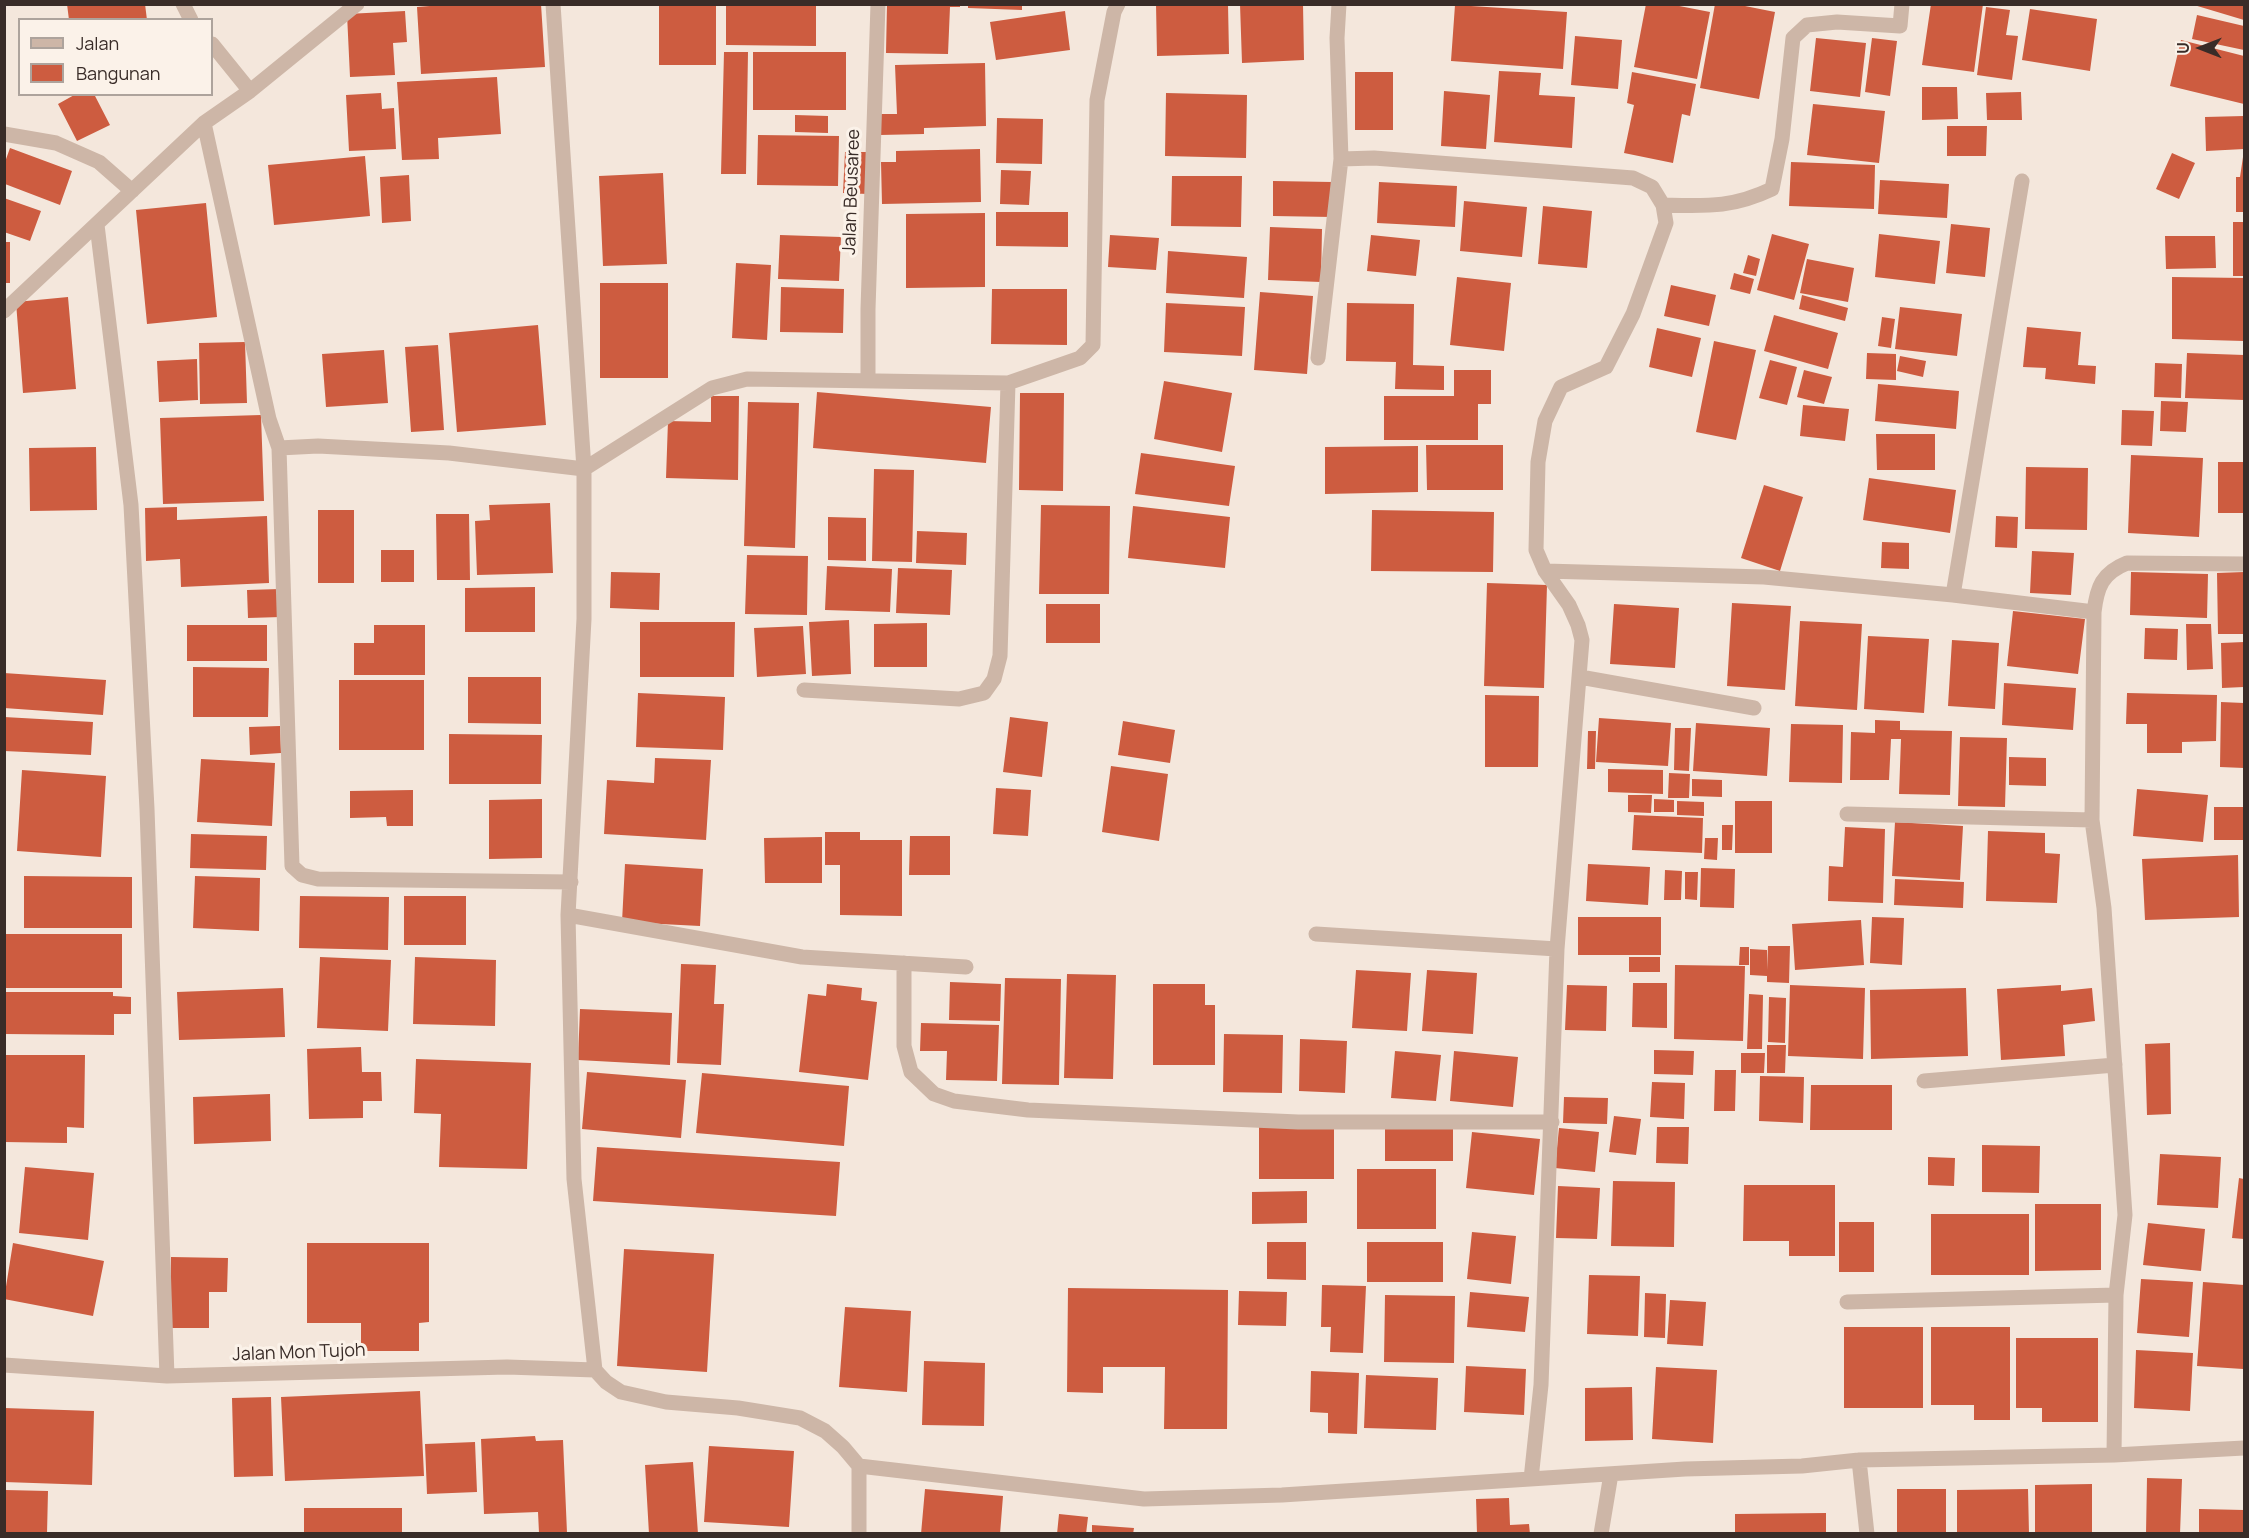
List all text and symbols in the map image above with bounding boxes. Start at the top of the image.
legend [18,18,213,96]
north arrow [2171,18,2231,78]
text: Jalan [76,31,119,55]
text: U [2172,42,2194,54]
text: Bangunan [76,61,160,85]
street label: Jalan Beusaree [839,129,865,255]
street label: Jalan Mon Tujoh [232,1340,366,1366]

